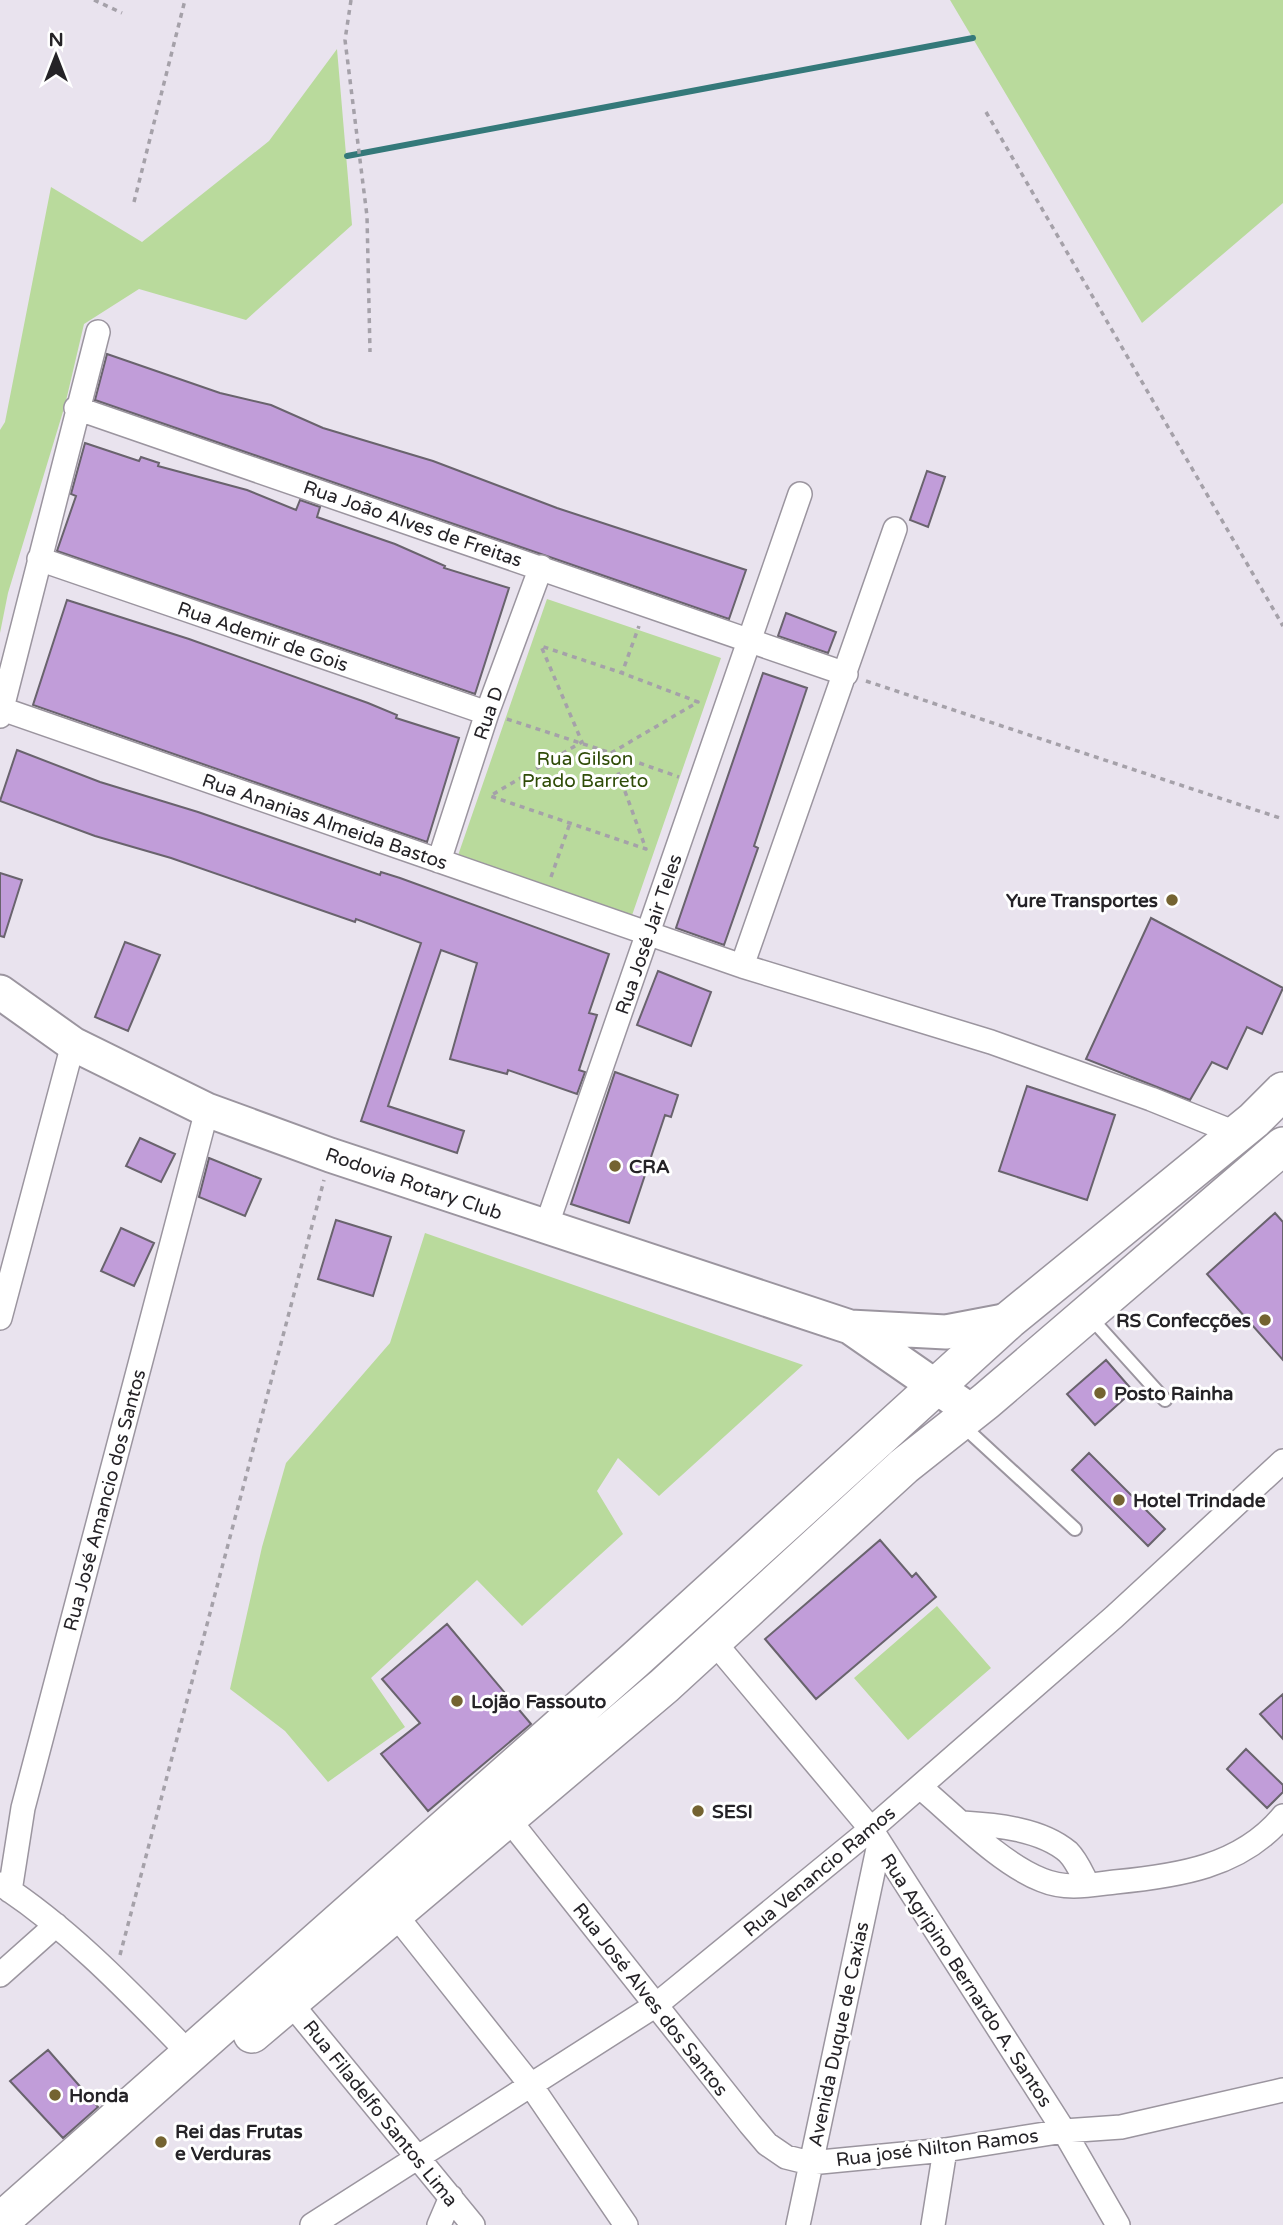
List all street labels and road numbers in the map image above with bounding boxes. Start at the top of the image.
street label: Rua João Alves de Freitas [300,476,525,572]
street label: Rua Ademir de Gois [174,597,351,677]
street label: Rua D [470,684,508,743]
street label: Rua Ananias Almeida Bastos [199,770,450,874]
street label: Rua José Jair Teles [611,851,687,1017]
street label: Rodovia Rotary Club [322,1143,505,1225]
street label: Rua José Amancio dos Santos [59,1367,151,1634]
street label: Rua Venancio Ramos [739,1802,900,1942]
street label: Rua Agripino Bernardo A. Santos [876,1850,1056,2111]
street label: Rua José Alves dos Santos [568,1899,732,2100]
street label: Avenida Duque de Caxias [804,1920,874,2149]
street label: Rua Filadelfo Santos Lima [298,2016,462,2211]
street label: Rua josé Nilton Ramos [835,2125,1040,2171]

